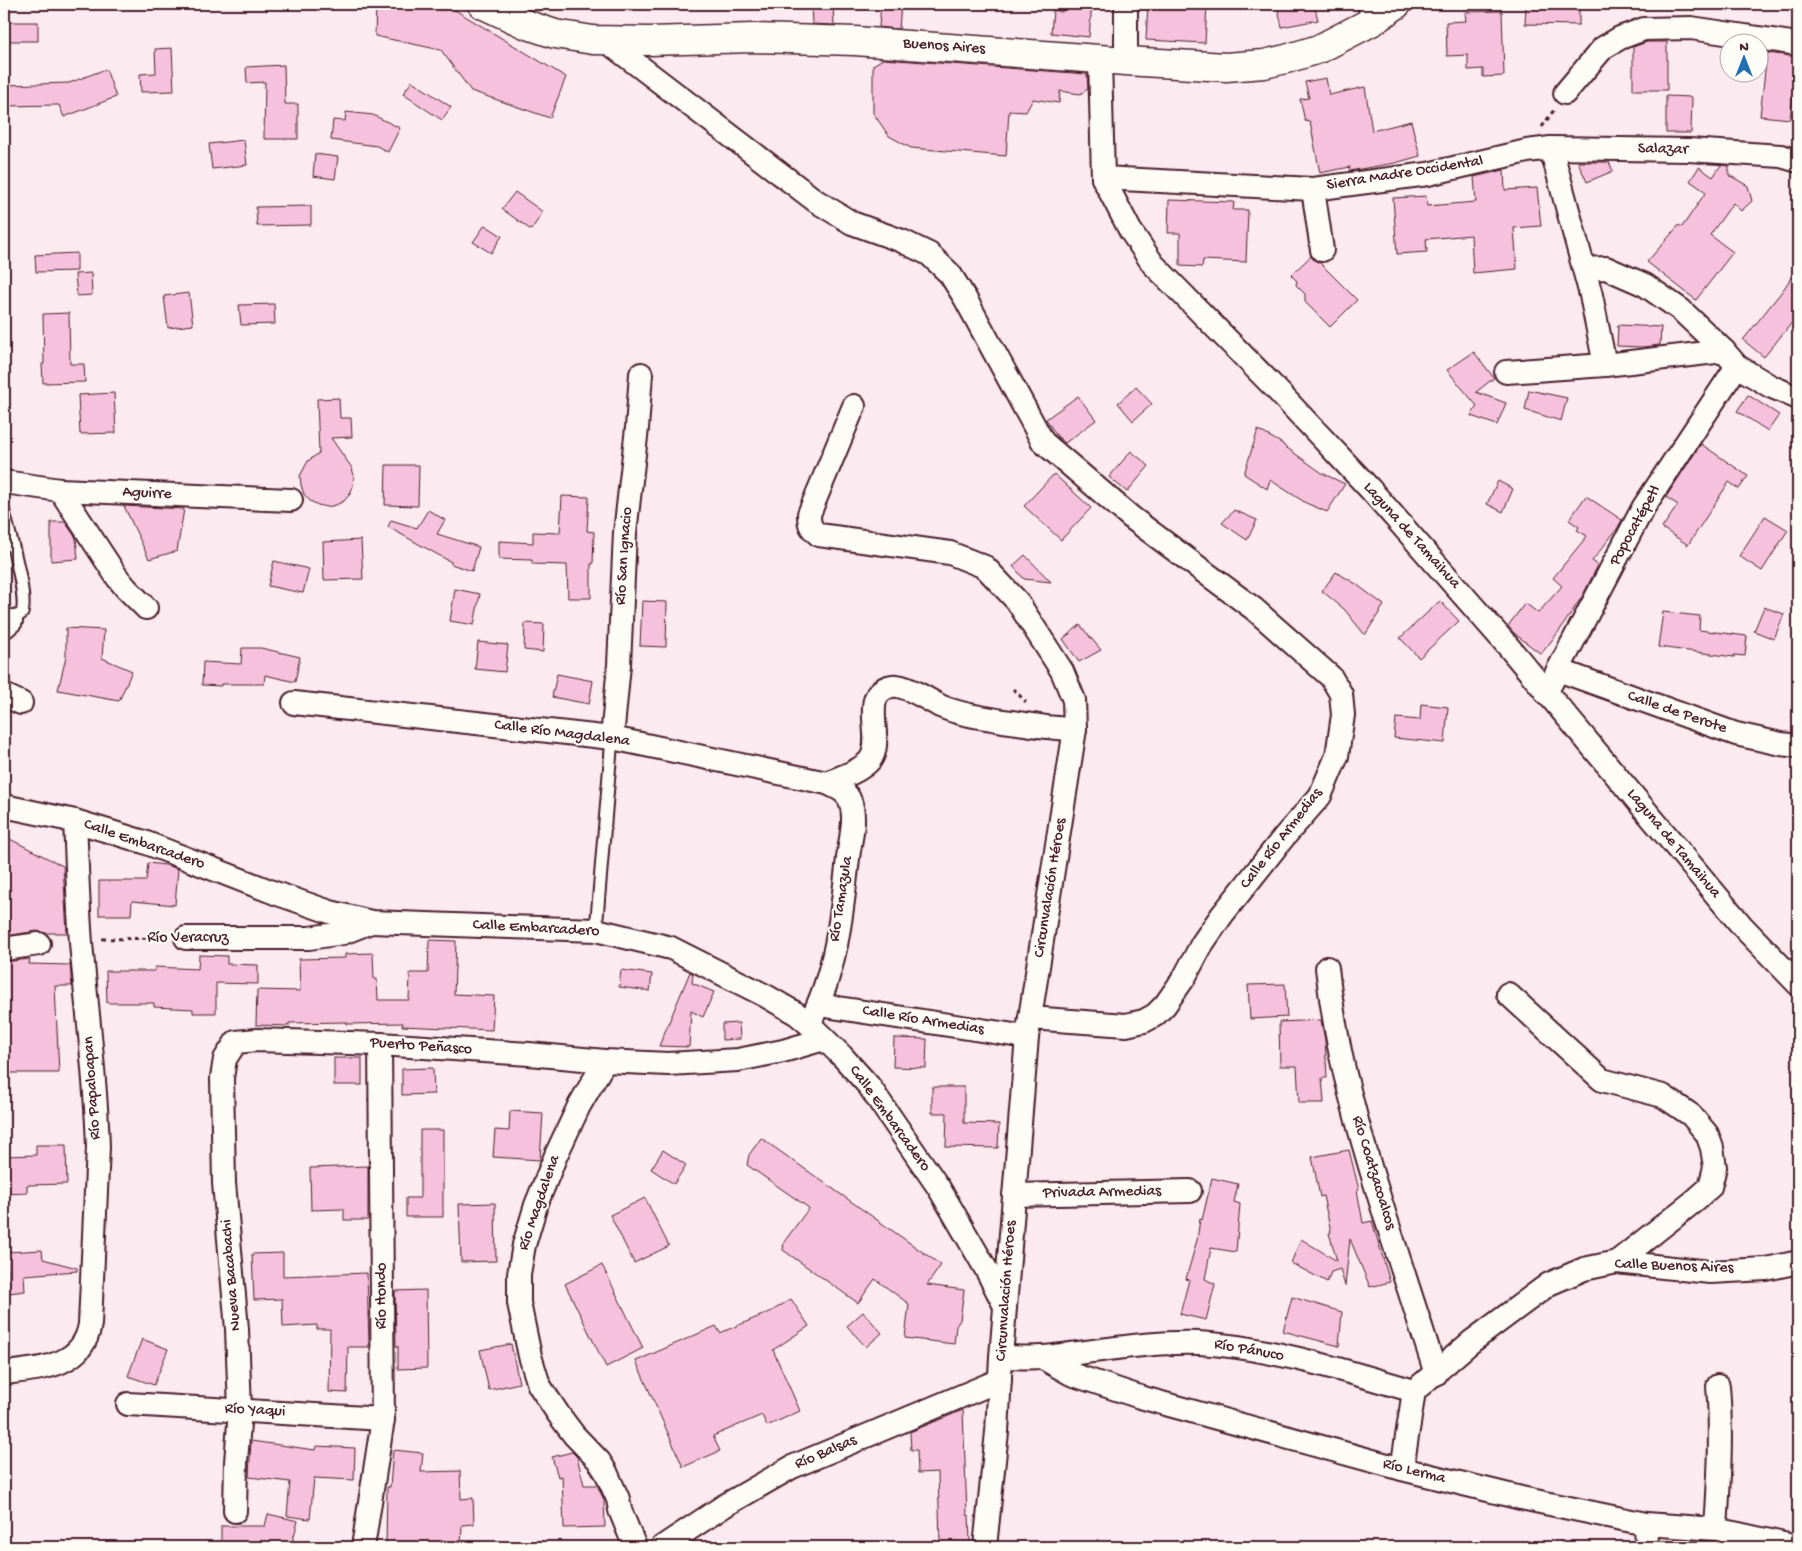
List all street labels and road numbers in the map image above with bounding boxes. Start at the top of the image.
street label: Buenos Aires [901,35,987,59]
street label: Salazar [1638,140,1690,160]
street label: Sierra Madre Occidental [1325,152,1485,196]
street label: Laguna de Tamaihua [1358,479,1465,594]
street label: Aguirre [122,483,173,505]
street label: Popocatépetl [1606,483,1666,570]
street label: Río San Ignacio [612,506,638,606]
street label: Calle de Perote [1625,687,1730,739]
street label: Calle Río Magdalena [493,716,632,752]
street label: Calle Río Armedias [1237,784,1328,893]
street label: Laguna de Tamaihua [1622,786,1725,903]
street label: Calle Embarcadero [81,815,207,875]
street label: Circunvalación Héroes [1031,816,1072,959]
street label: Río Tamazula [826,854,858,943]
street label: Calle Embarcadero [472,916,600,942]
street label: Río Veracruz [147,929,230,948]
street label: Calle Río Armedias [861,1002,986,1040]
street label: Puerto Peñasco [368,1034,473,1060]
street label: Río Papaloapan [80,1035,106,1140]
street label: Calle Embarcadero [844,1062,934,1176]
street label: Río Coatzacoalcos [1347,1114,1400,1233]
street label: Río Magdalena [515,1152,566,1253]
street label: Privada Armedias [1042,1182,1162,1204]
street label: Nueva Bacabachi [218,1218,246,1332]
street label: Circunvalación Héroes [993,1219,1021,1362]
street label: Calle Buenos Aires [1614,1255,1735,1279]
street label: Río Hondo [373,1263,392,1329]
street label: Río Pánuco [1213,1336,1285,1366]
street label: Río Yaqui [224,1400,286,1422]
street label: Río Balsas [792,1431,861,1474]
street label: Río Lerma [1381,1455,1448,1489]

